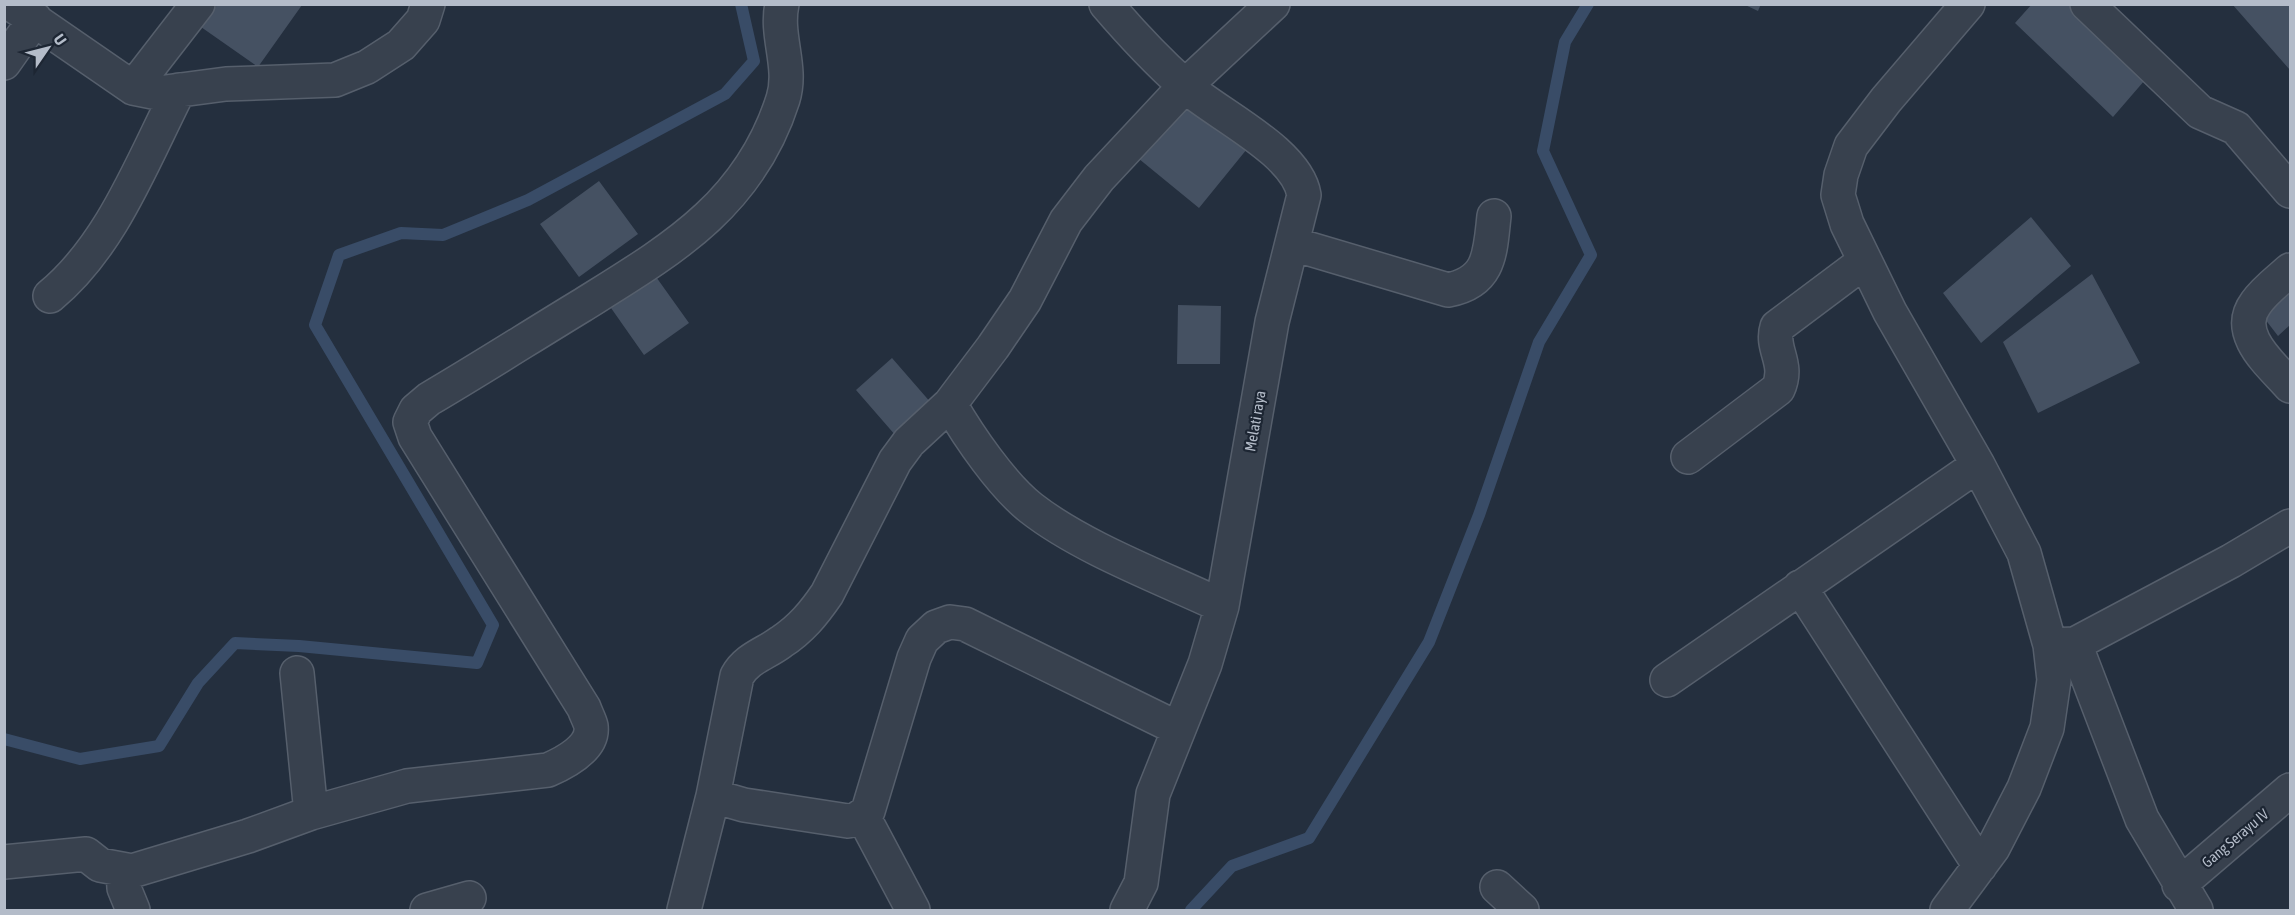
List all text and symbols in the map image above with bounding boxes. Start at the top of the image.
north arrow [18,18,78,78]
text: U [50,30,70,48]
street label: Melati raya [1241,389,1269,453]
street label: Gang Serayu IV [2198,805,2272,871]

